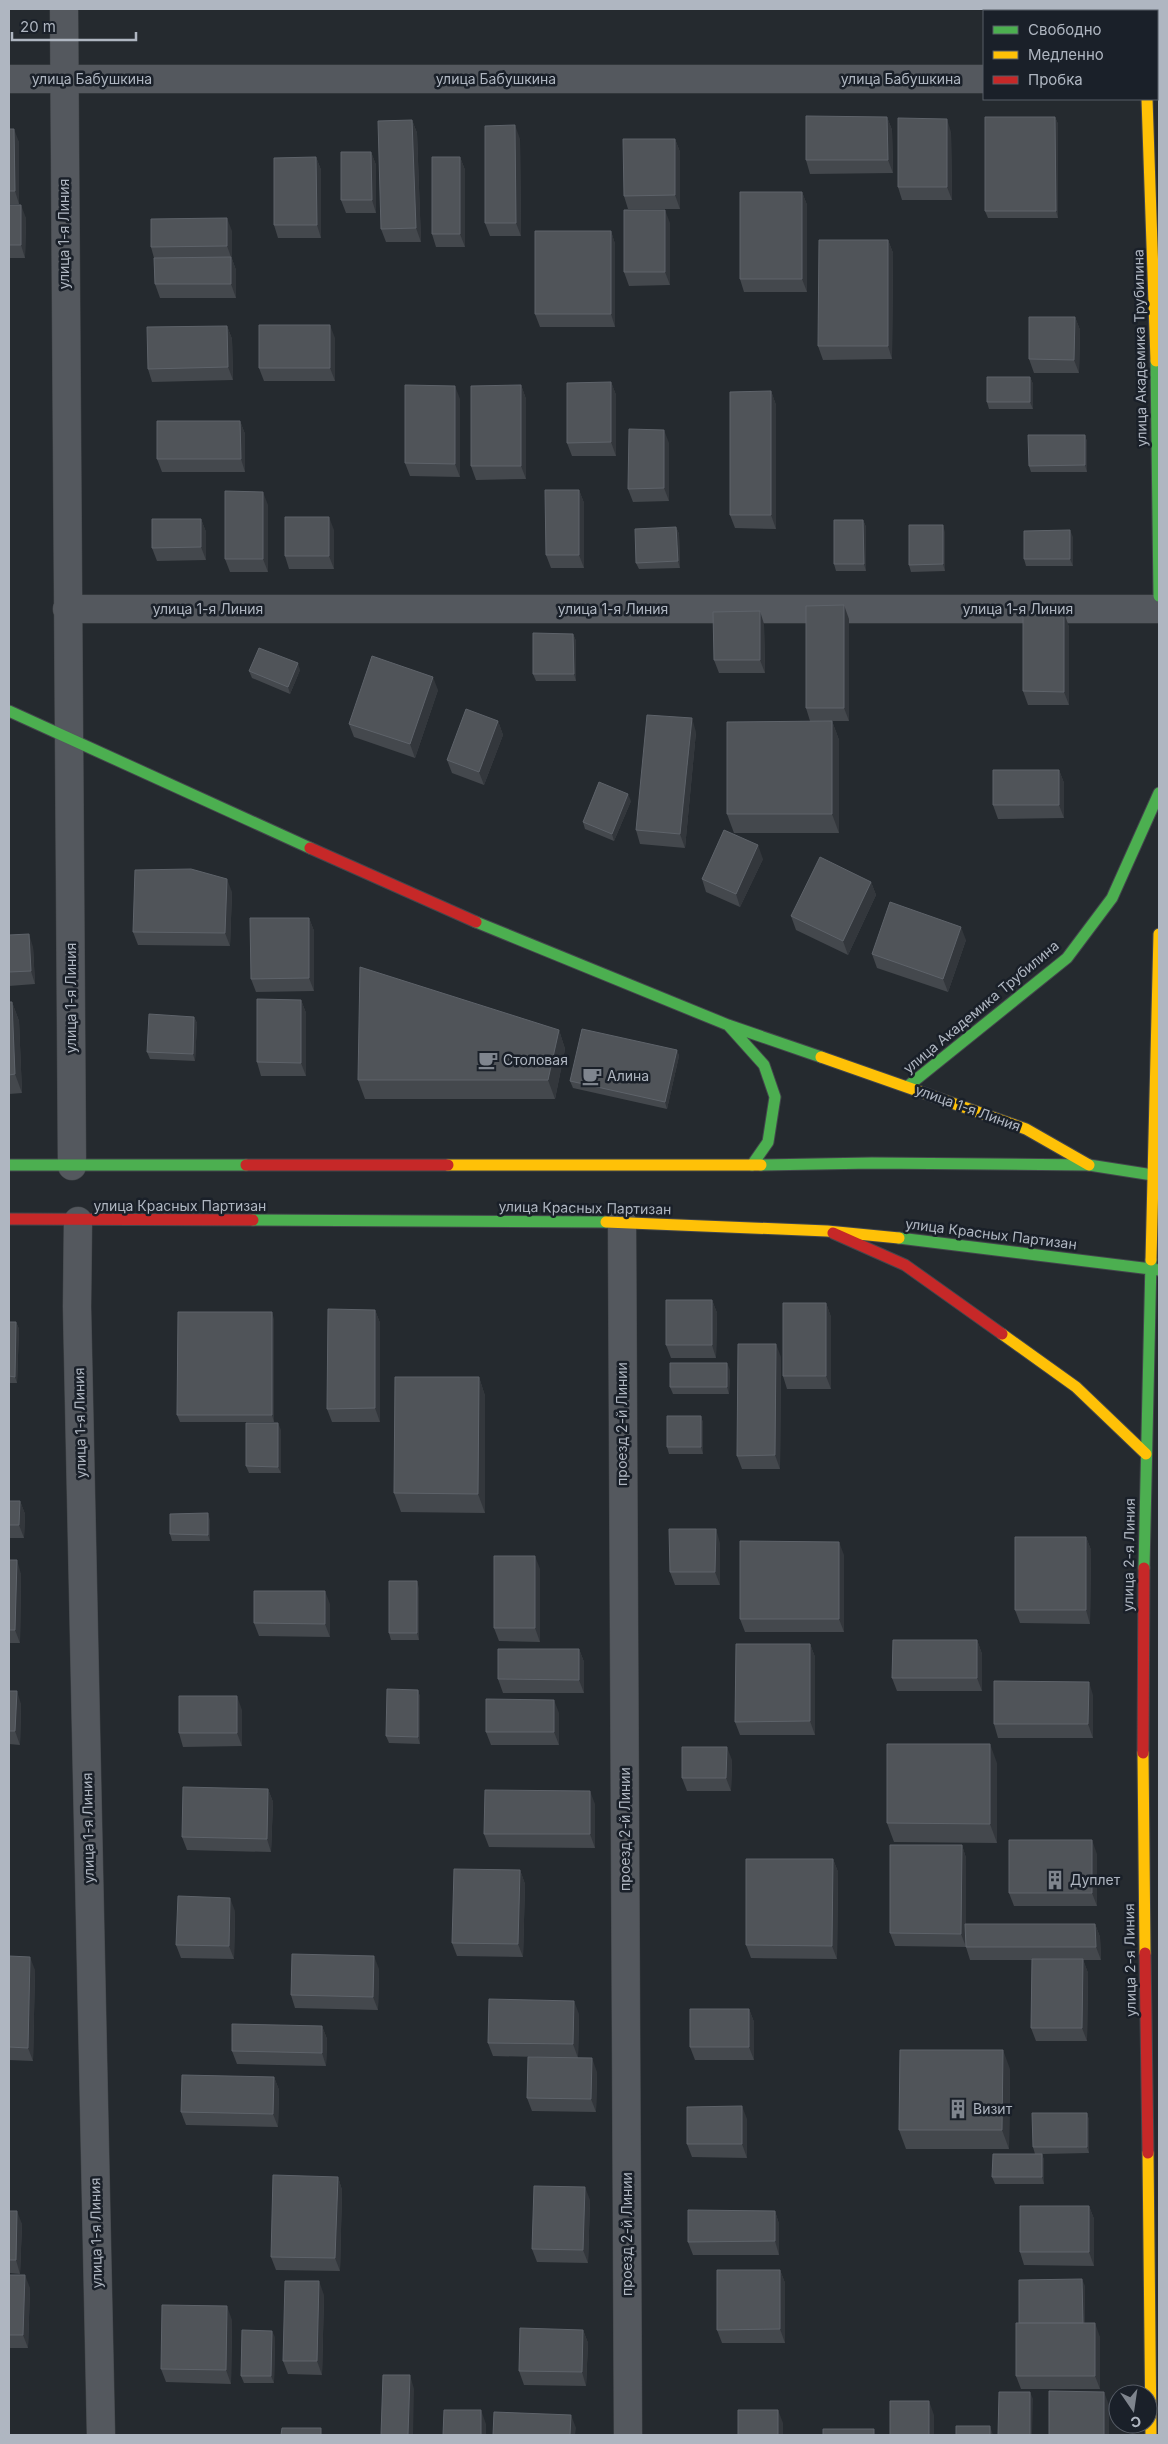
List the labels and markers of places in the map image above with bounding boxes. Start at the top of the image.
cafe icon: Столовая [477,1049,499,1071]
place label: Столовая [503,1051,568,1068]
cafe icon: Алина [581,1065,603,1087]
place label: Алина [607,1067,649,1084]
building icon: Дуплет [1044,1869,1066,1891]
place label: Дуплет [1070,1871,1121,1888]
building icon: Визит [947,2098,969,2120]
place label: Визит [973,2100,1013,2117]

